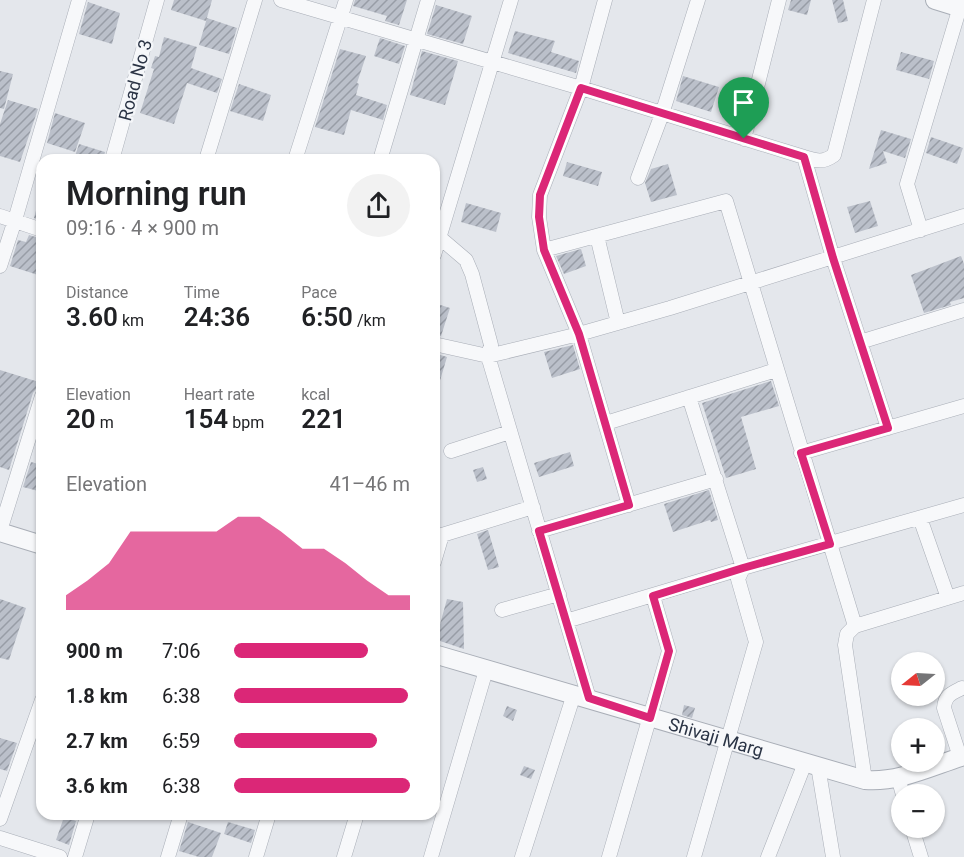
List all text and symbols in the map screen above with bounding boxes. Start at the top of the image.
street label: Road No 3 [114,37,156,123]
pin [718,77,769,139]
icon: arrive [727,86,760,119]
text: Morning run [66,174,247,213]
button: share [347,174,410,237]
text: 09:16 · 4 × 900 m [66,216,219,240]
text: Distance [66,283,128,302]
text: Time [184,283,220,302]
text: Pace [301,283,337,302]
text: 3.60 [66,302,118,332]
text: 24:36 [184,302,250,332]
text: 6:50 [301,302,353,332]
text: km [118,311,144,330]
text: /km [353,311,386,330]
text: Elevation [66,385,131,404]
text: Heart rate [184,385,255,404]
text: kcal [301,385,330,404]
text: 20 [66,404,96,434]
text: 154 [184,404,228,434]
text: 221 [301,404,346,434]
text: m [96,413,114,432]
text: bpm [228,413,264,432]
text: Elevation [66,472,147,496]
text: 41–46 m [329,472,410,496]
text: 900 m [66,639,123,663]
text: 7:06 [162,639,201,663]
north arrow [891,652,945,706]
map controls [891,652,945,838]
text: 1.8 km [66,684,128,708]
text: 6:38 [162,684,201,708]
street label: Shivaji Marg [666,713,766,760]
button: + [891,718,945,772]
text: 2.7 km [66,729,128,753]
text: 6:59 [162,729,201,753]
text: 3.6 km [66,774,128,798]
text: 6:38 [162,774,201,798]
button: − [891,784,945,838]

